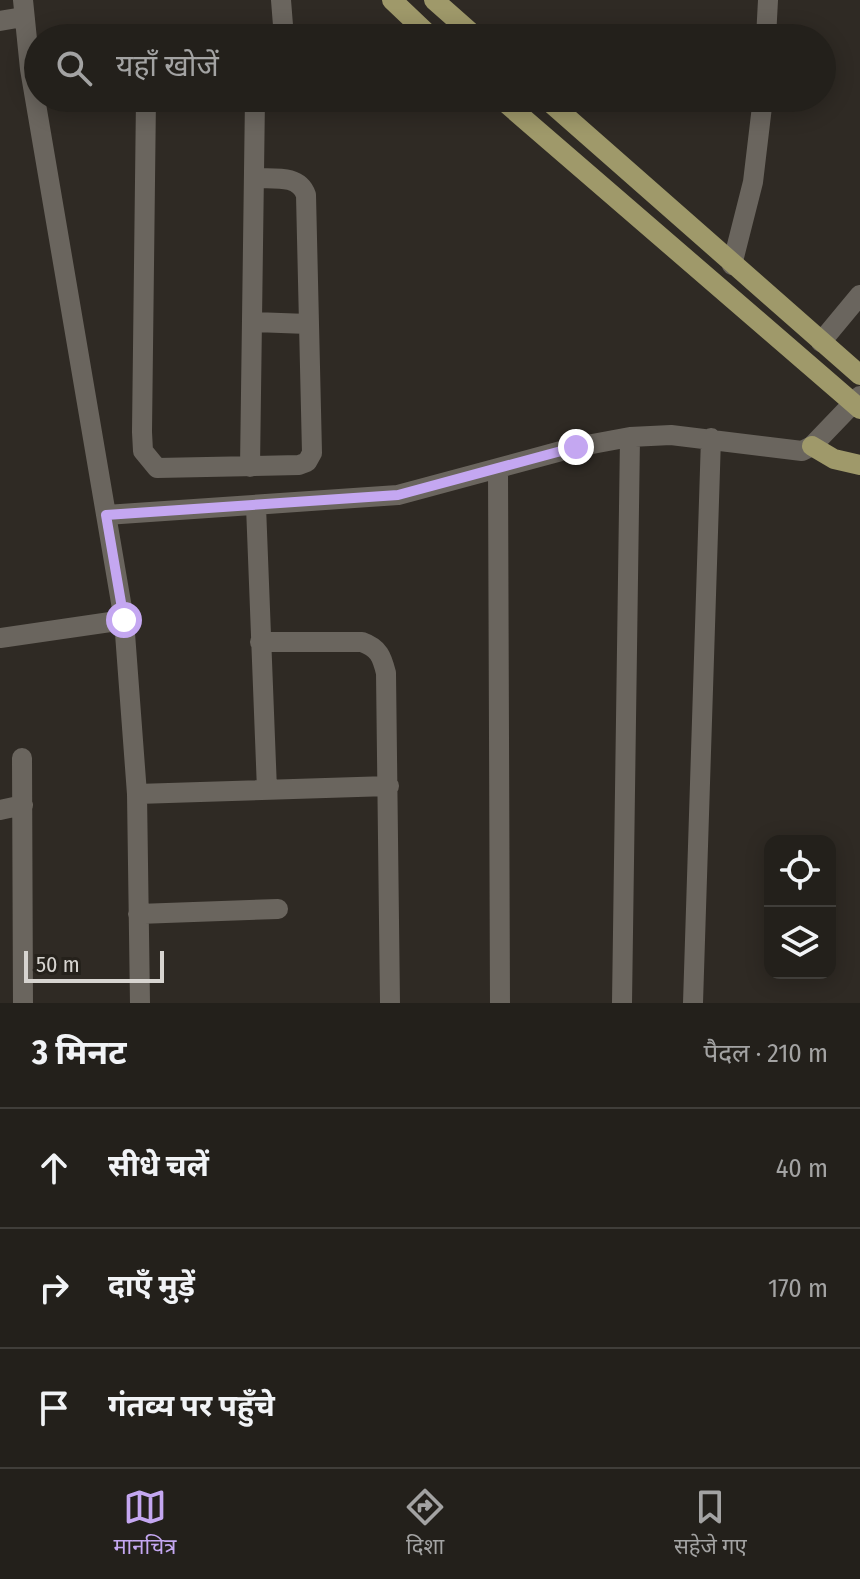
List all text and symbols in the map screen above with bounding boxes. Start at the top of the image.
search box [24,24,836,112]
icon: search [52,46,96,90]
text: यहाँ खोजें [116,48,219,84]
route end [558,429,594,465]
route start [106,602,142,638]
map controls [764,835,836,979]
button: locate [764,835,836,907]
button: layers [764,907,836,979]
scale bar [24,947,164,983]
text: 50 m [36,951,80,978]
text: 3 मिनट [32,1032,127,1073]
text: पैदल · 210 m [703,1038,828,1069]
icon: ahead [32,1146,76,1190]
text: सीधे चलें [108,1148,209,1184]
text: 40 m [776,1153,828,1184]
icon: right [32,1266,76,1310]
text: दाएँ मुड़ें [108,1268,195,1304]
text: 170 m [768,1273,828,1304]
icon: arrive [32,1386,76,1430]
text: गंतव्य पर पहुँचे [108,1388,275,1424]
tab: मानचित्र [113,1485,176,1563]
tab: दिशा [403,1485,447,1563]
tab: सहेजे गए [674,1485,747,1563]

